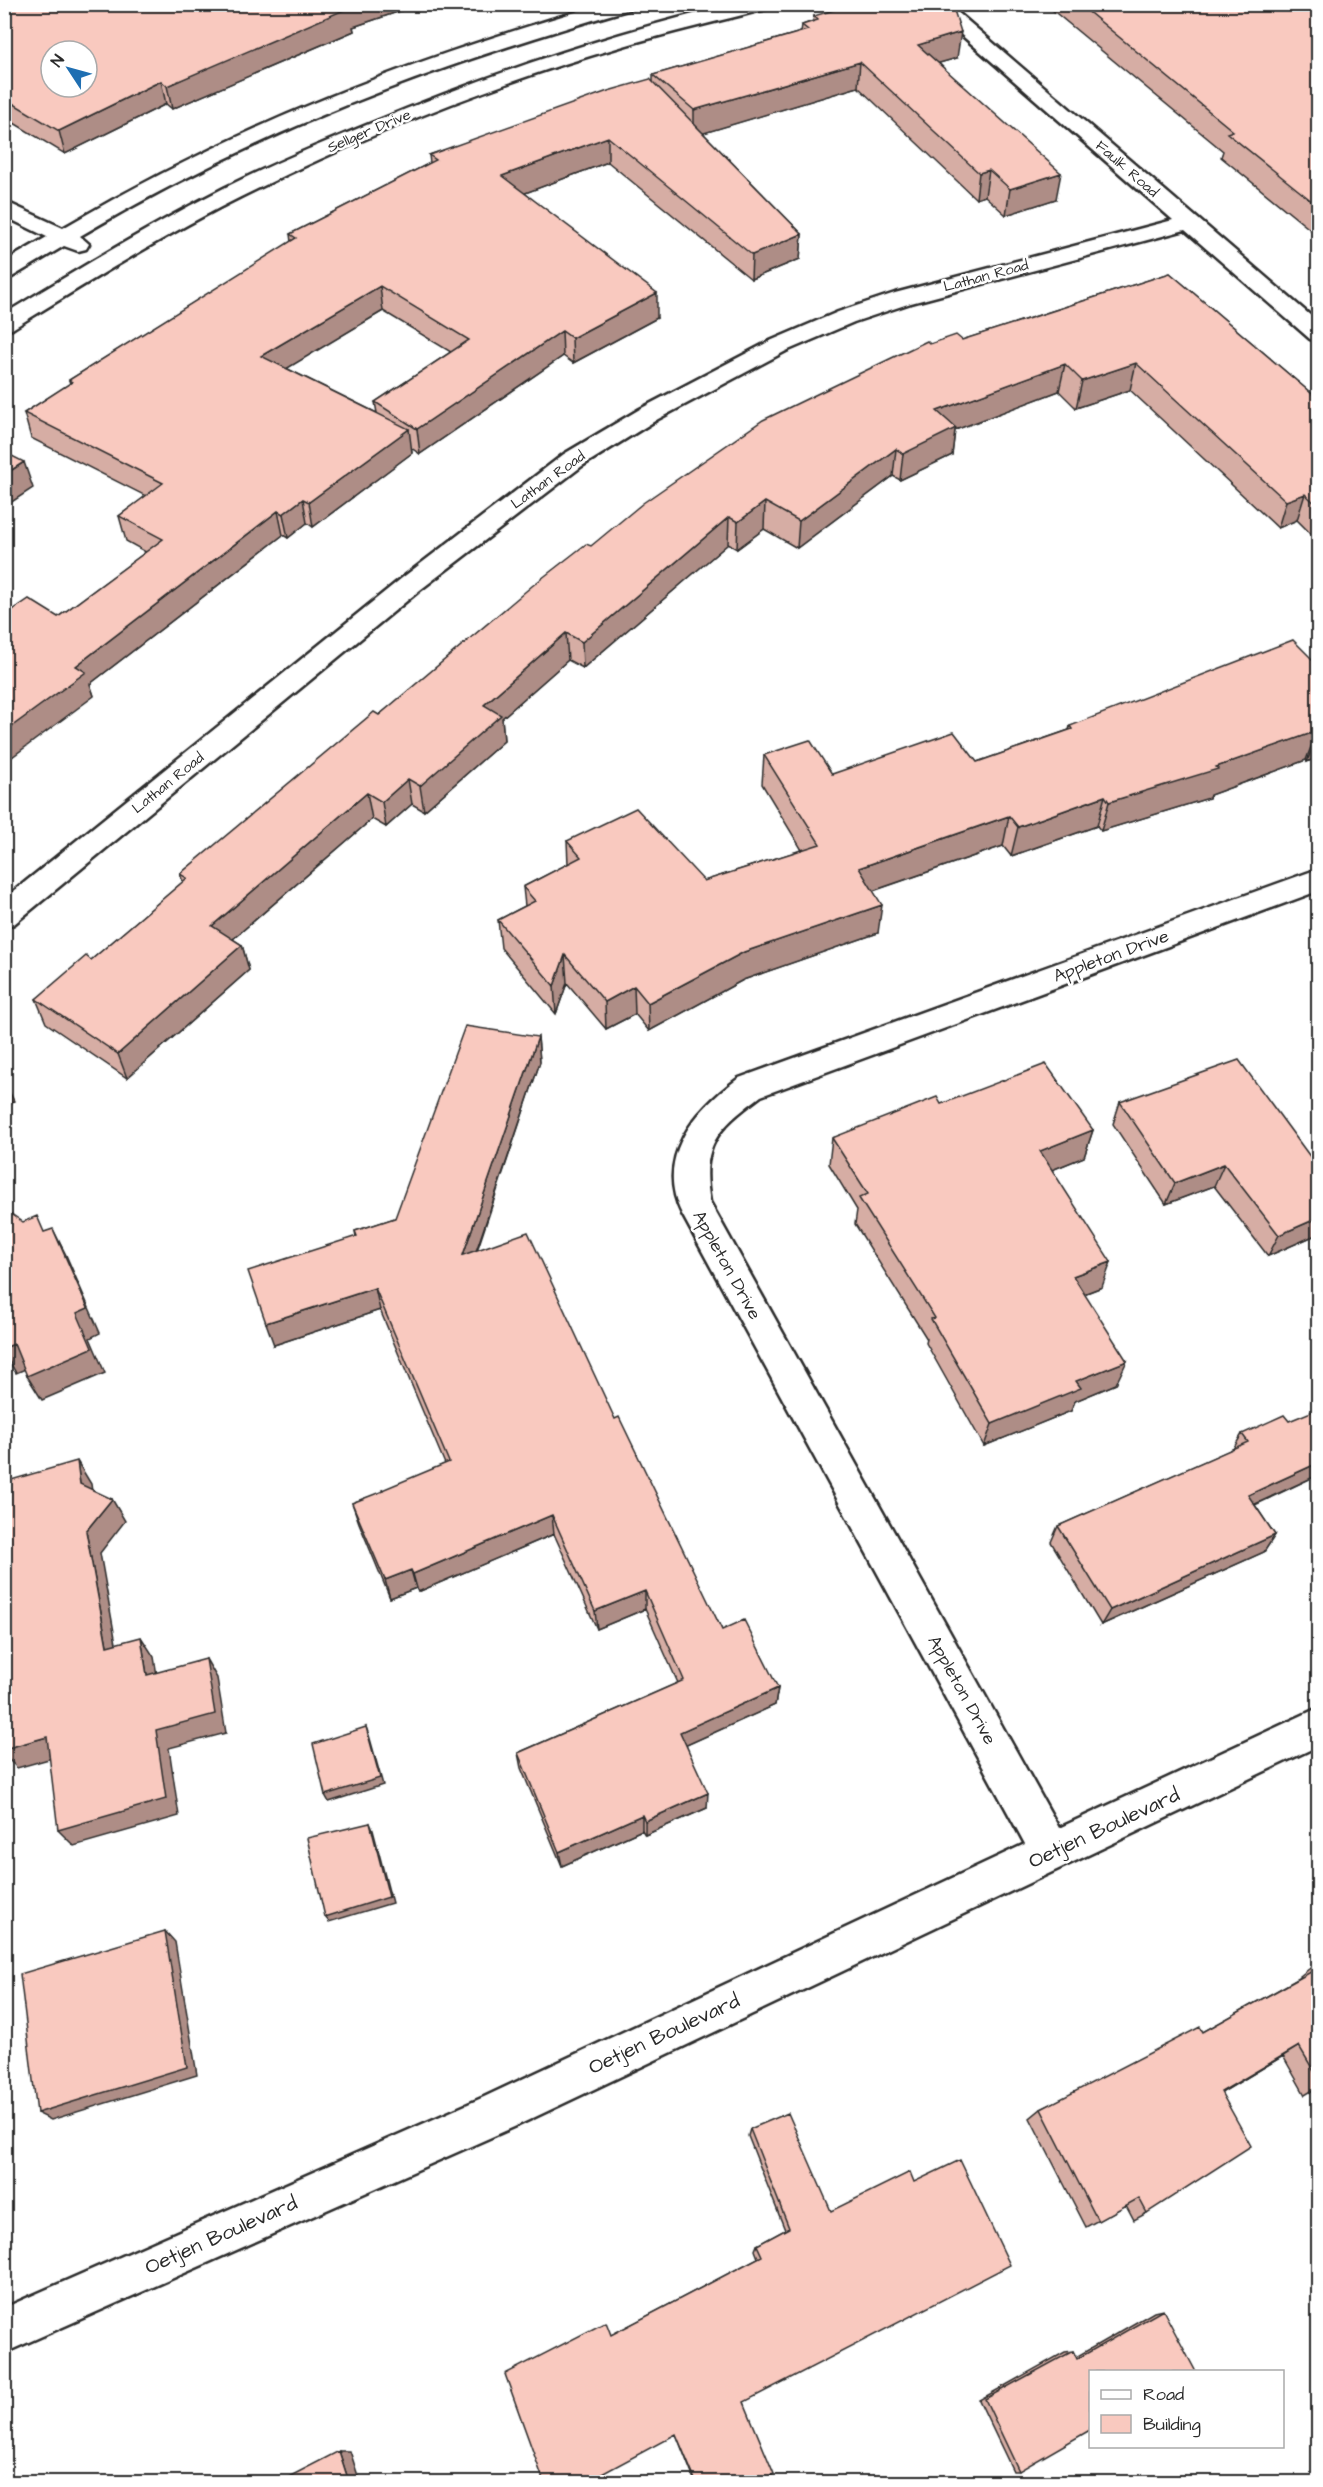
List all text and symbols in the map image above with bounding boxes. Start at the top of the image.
north arrow [39,39,99,99]
text: N [46,50,70,71]
street label: Sellger Drive [324,104,414,159]
street label: Faulk Road [1091,136,1163,203]
street label: Lathan Road [941,255,1031,297]
street label: Lathan Road [507,446,590,514]
street label: Lathan Road [128,747,209,819]
street label: Appleton Drive [1050,923,1172,988]
street label: Appleton Drive [687,1206,767,1324]
street label: Appleton Drive [922,1631,1002,1749]
street label: Oetjen Boulevard [1024,1780,1185,1876]
street label: Oetjen Boulevard [584,1986,745,2082]
street label: Oetjen Boulevard [140,2188,302,2282]
legend [1089,2370,1284,2448]
text: Road [1143,2382,1184,2407]
text: Building [1143,2412,1201,2438]

